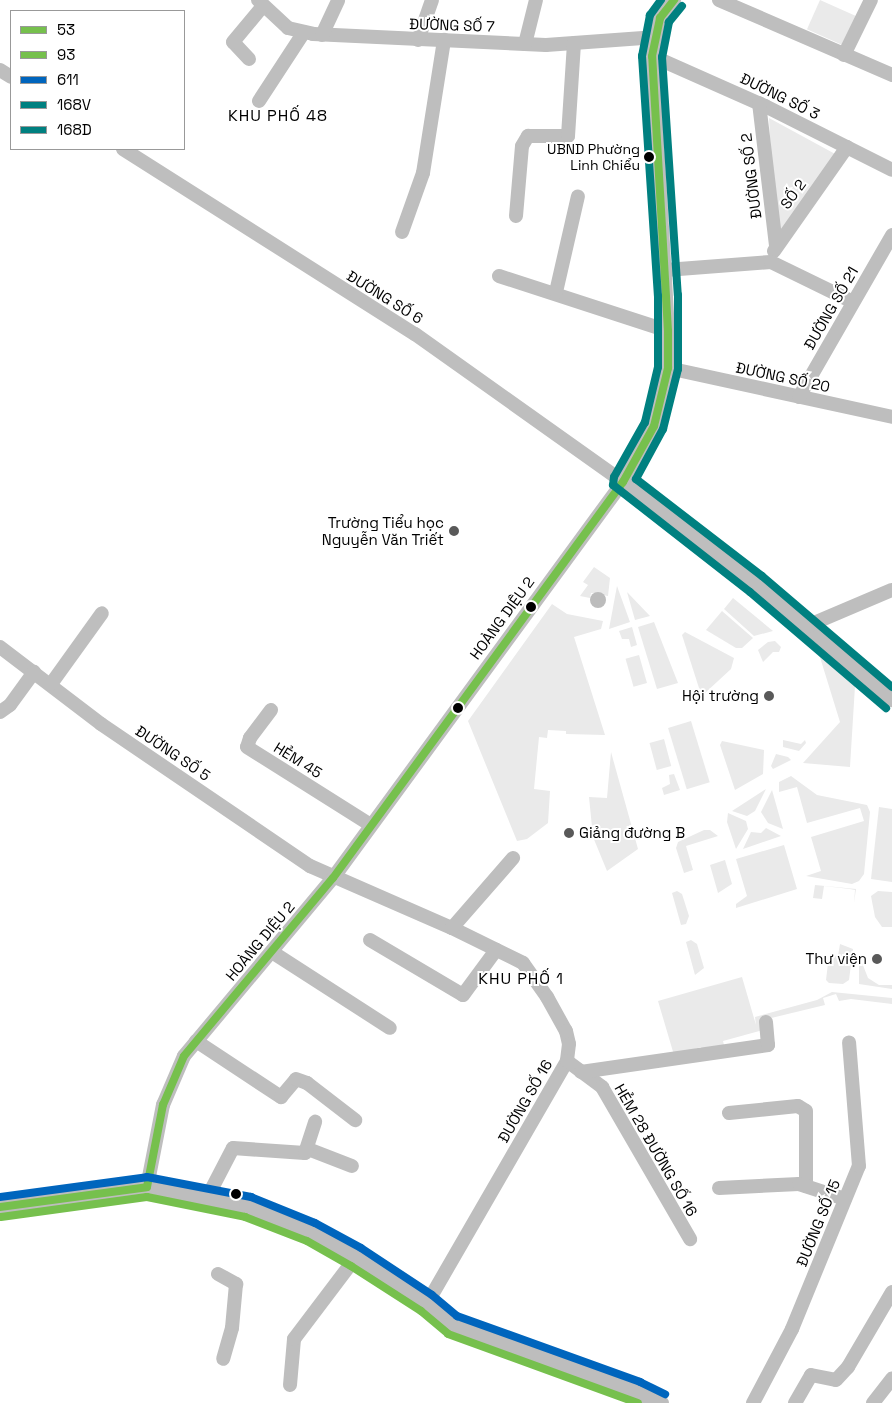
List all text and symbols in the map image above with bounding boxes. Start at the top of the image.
legend [10,10,185,150]
street label: ĐƯỜNG SỐ 7 [409,15,495,35]
text: 53 [57,20,75,39]
text: 93 [57,45,75,64]
street label: ĐƯỜNG SỐ 3 [737,69,823,123]
text: 611 [57,70,79,89]
text: 168V [57,95,91,114]
district label: KHU PHỐ 48 [227,106,329,126]
text: 168D [57,120,92,139]
street label: ĐƯỜNG SỐ 2 [737,132,765,220]
place label: UBND Phường Linh Chiểu [547,141,640,174]
marker: UBND Phường Linh Chiểu [644,152,654,162]
street label: SỐ 2 [776,176,810,212]
street label: ĐƯỜNG SỐ 21 [800,263,862,353]
street label: ĐƯỜNG SỐ 6 [344,267,426,327]
street label: ĐƯỜNG SỐ 20 [734,358,832,396]
place label: Trường Tiểu học Nguyễn Văn Triết [321,513,444,548]
marker: Trường Tiểu học Nguyễn Văn Triết [448,525,460,537]
street label: HOÀNG DIỆU 2 [466,573,538,663]
unlabelled marker [526,602,536,612]
place label: Hội trường [682,687,759,705]
marker: Hội trường [763,690,775,702]
unlabelled marker [453,703,463,713]
street label: ĐƯỜNG SỐ 5 [132,721,214,785]
street label: HẺM 45 [271,738,325,782]
place label: Giảng đường B [579,824,685,842]
marker: Giảng đường B [563,827,575,839]
street label: HOÀNG DIỆU 2 [222,898,298,984]
place label: Thư viện [805,950,867,968]
marker: Thư viện [871,953,883,965]
district label: KHU PHỐ 1 [477,969,565,989]
street label: ĐƯỜNG SỐ 16 [494,1056,556,1146]
street label: HẺM 28 ĐƯỜNG SỐ 16 [611,1081,701,1219]
street label: ĐƯỜNG SỐ 15 [792,1177,844,1269]
unlabelled marker [231,1189,241,1199]

